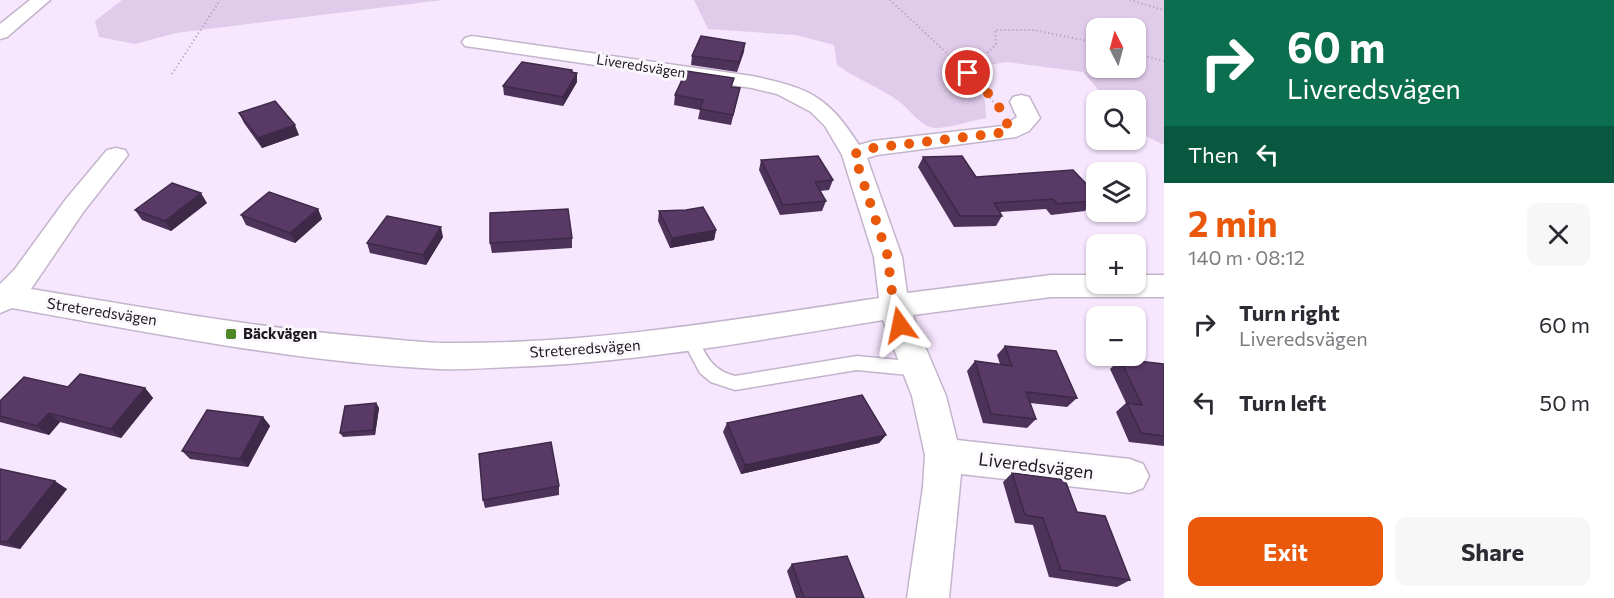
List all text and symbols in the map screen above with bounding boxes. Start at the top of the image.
north arrow [1086,18,1146,78]
map controls [1086,18,1146,366]
text: 60 m [1287,20,1386,72]
icon: right [1188,24,1266,102]
pin [942,47,993,98]
street label: Liveredsvägen [595,50,687,81]
icon: arrive [951,56,984,89]
text: Liveredsvägen [1287,72,1461,105]
button: search [1086,90,1146,150]
icon: left [1251,138,1284,171]
text: Then [1188,141,1239,168]
button: layers [1086,162,1146,222]
text: 2 min [1188,200,1278,244]
button: close [1527,203,1590,266]
button: + [1086,234,1146,294]
text: 140 m · 08:12 [1188,245,1305,269]
street label: Streteredsvägen [46,293,158,329]
position arrow [868,293,932,357]
text: Turn right [1239,299,1340,326]
button: − [1086,306,1146,366]
icon: right [1188,308,1221,341]
text: 60 m [1539,311,1590,338]
place label: Bäckvägen [243,324,317,342]
text: Liveredsvägen [1239,326,1368,350]
marker: Bäckvägen [224,327,238,341]
street label: Streteredsvägen [529,335,641,361]
icon: left [1188,386,1221,419]
text: Turn left [1239,389,1326,416]
text: 50 m [1540,389,1590,416]
street label: Liveredsvägen [977,447,1095,483]
button: Exit [1188,517,1383,586]
button: Share [1395,517,1590,586]

